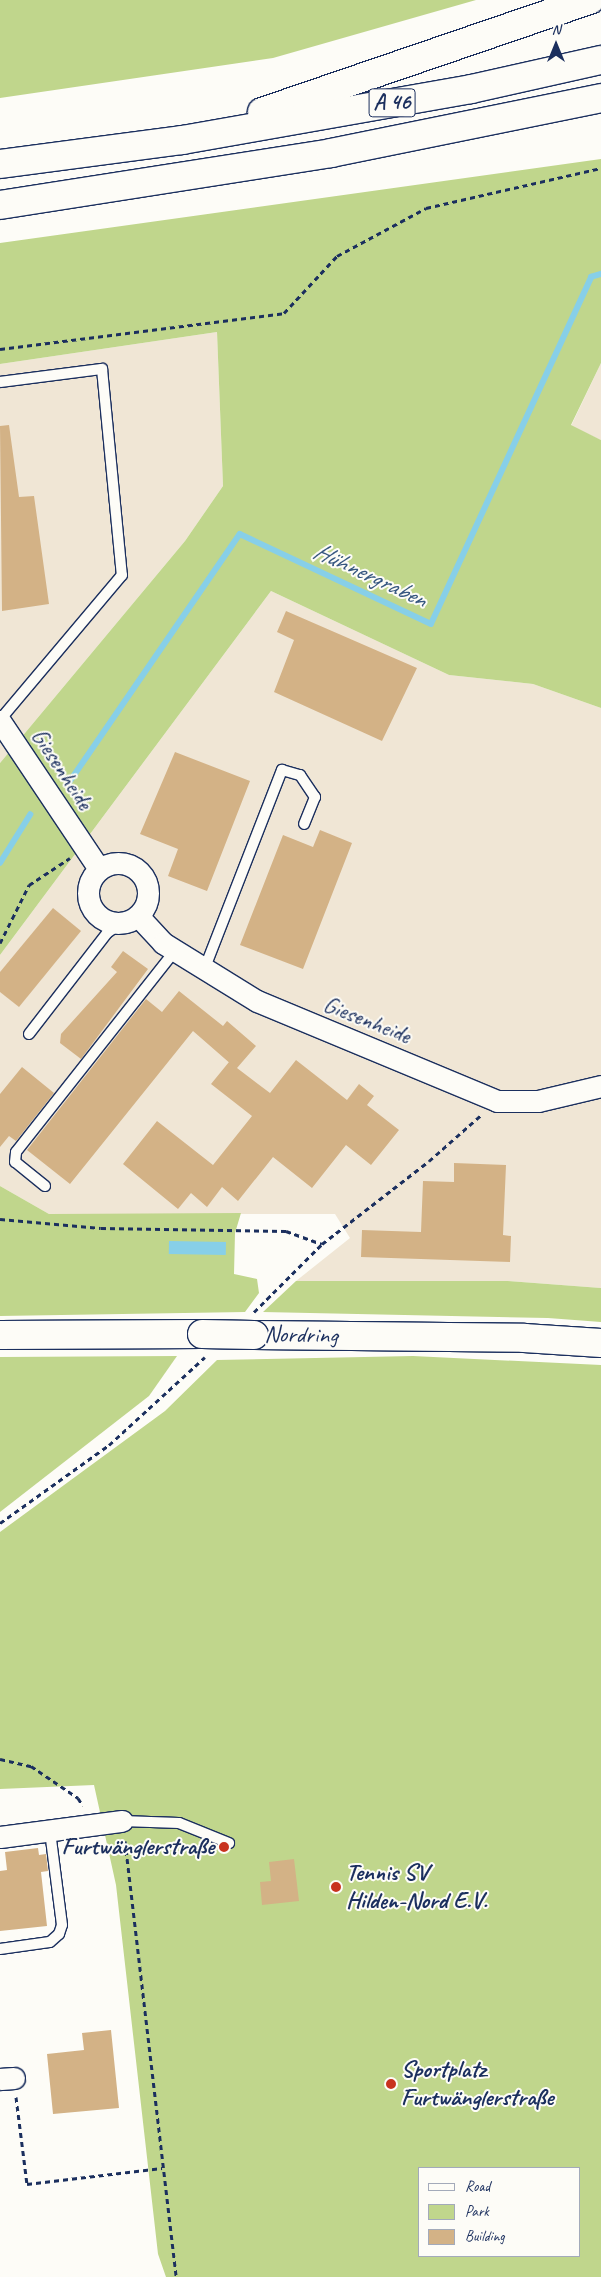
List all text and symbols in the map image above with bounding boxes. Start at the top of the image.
north arrow [531,20,581,70]
text: N [552,21,560,38]
road number: A 46 [368,84,416,122]
water label: Hühnergraben [309,536,431,614]
street label: Giesenheide [25,723,99,815]
street label: Giesenheide [319,990,415,1050]
street label: Nordring [264,1320,338,1350]
place label: Furtwänglerstraße [62,1833,214,1861]
marker: Furtwänglerstraße [218,1841,230,1853]
place label: Tennis SV Hilden-Nord E.V. [346,1859,487,1915]
marker: Tennis SV Hilden-Nord E.V. [330,1881,342,1893]
place label: Sportplatz Furtwänglerstraße [401,2056,553,2112]
marker: Sportplatz Furtwänglerstraße [385,2078,397,2090]
legend [418,2167,581,2257]
text: Road [465,2177,490,2196]
text: Park [465,2202,489,2221]
text: Building [465,2227,504,2246]

